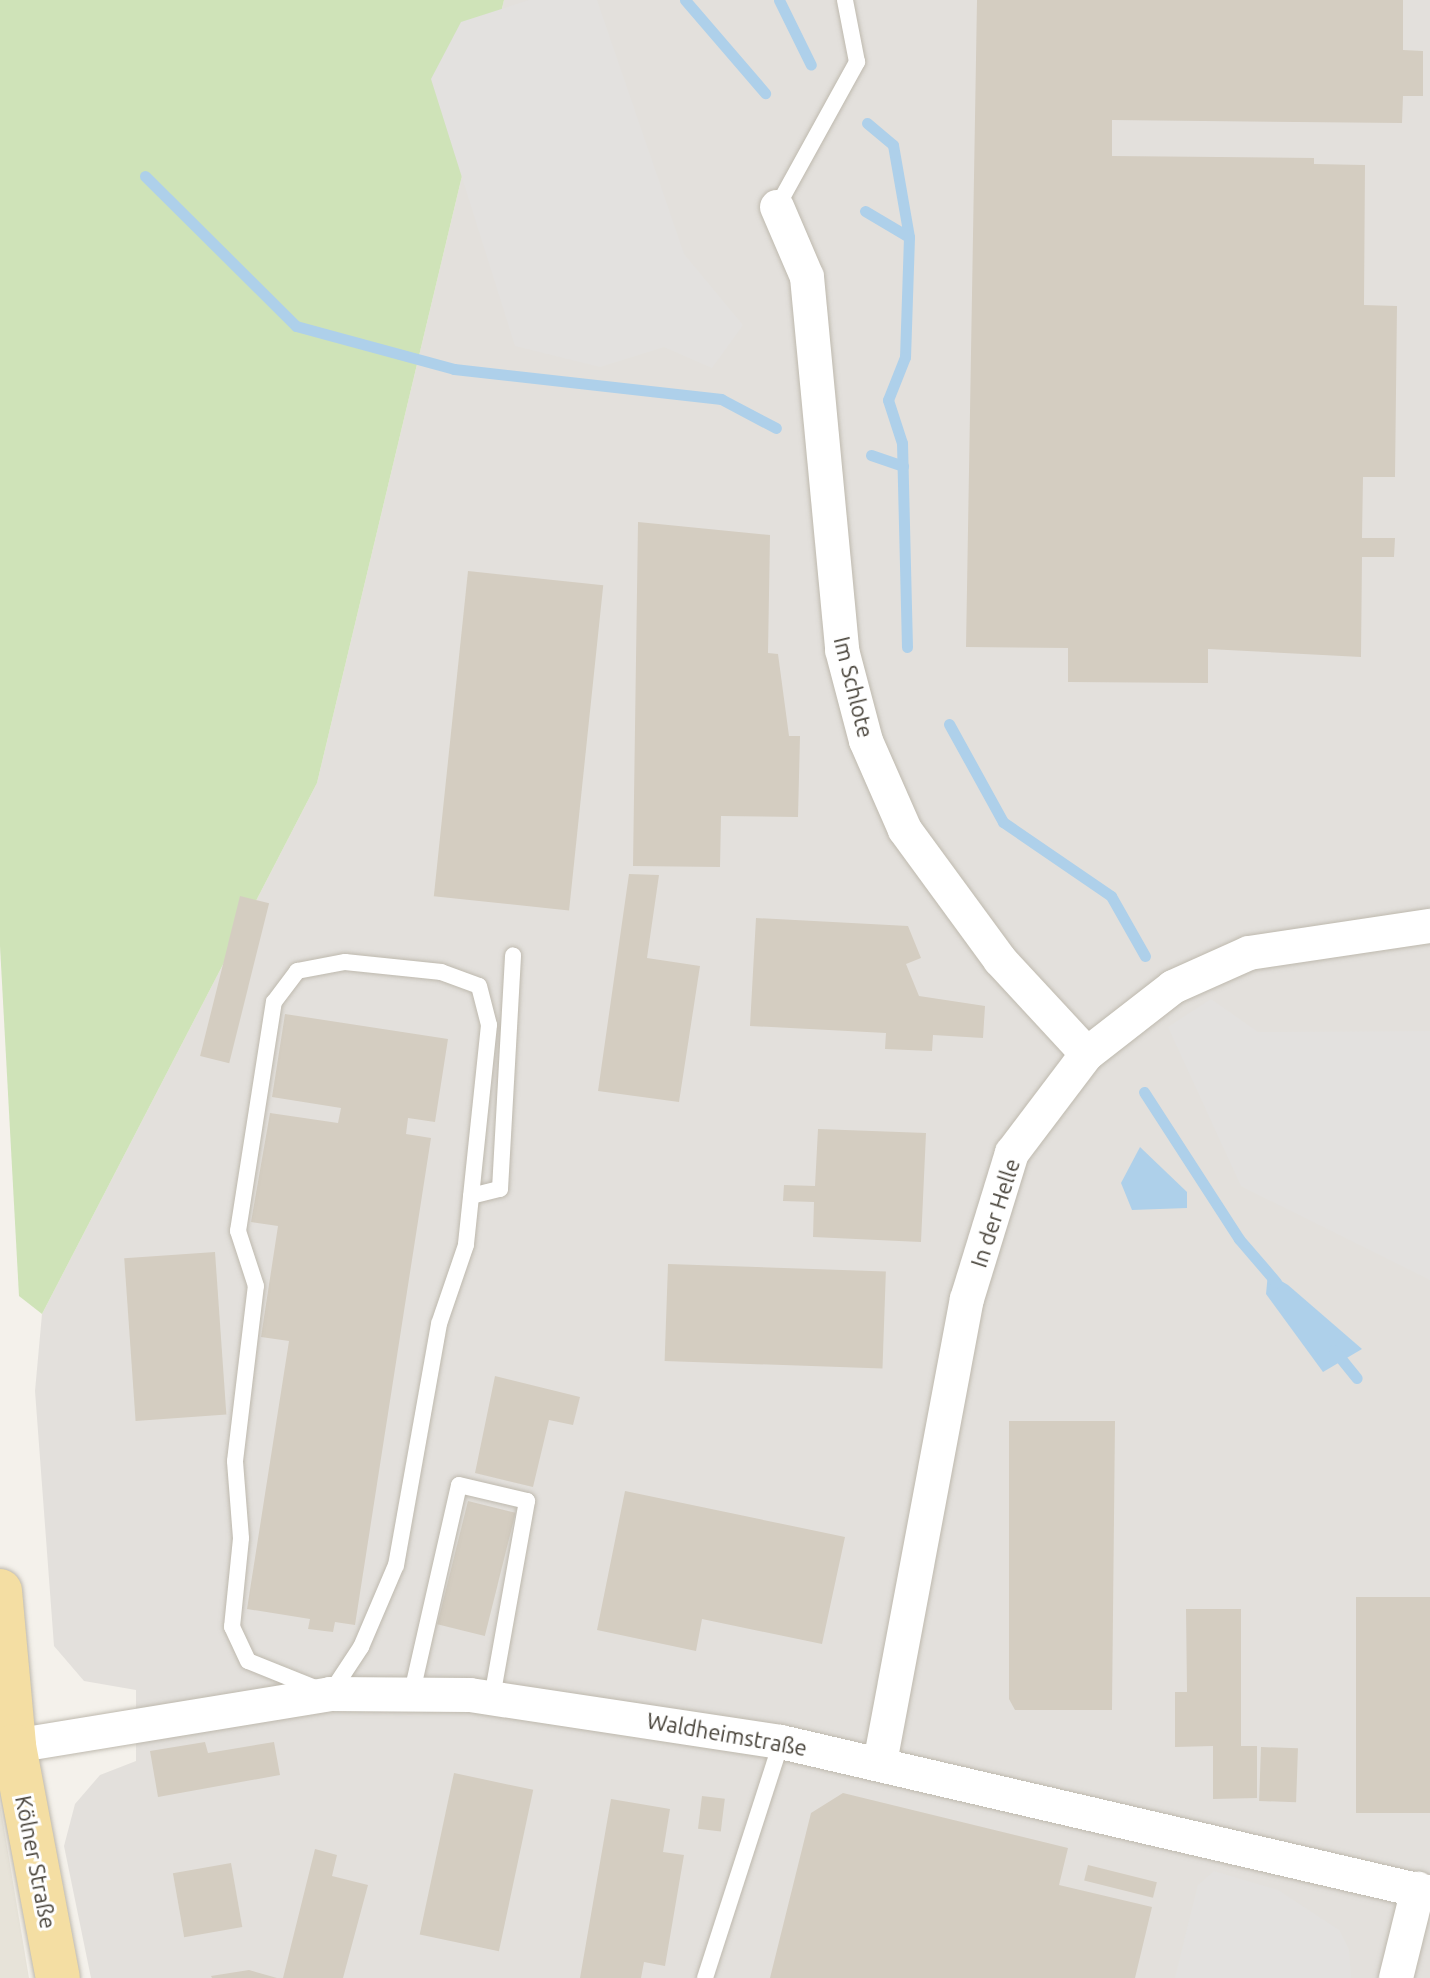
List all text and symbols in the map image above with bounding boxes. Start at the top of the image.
street label: Im Schlote [829,634,879,740]
street label: In der Helle [965,1155,1025,1271]
street label: Waldheimstraße [645,1707,809,1761]
street label: Kölner Straße [10,1793,62,1931]

